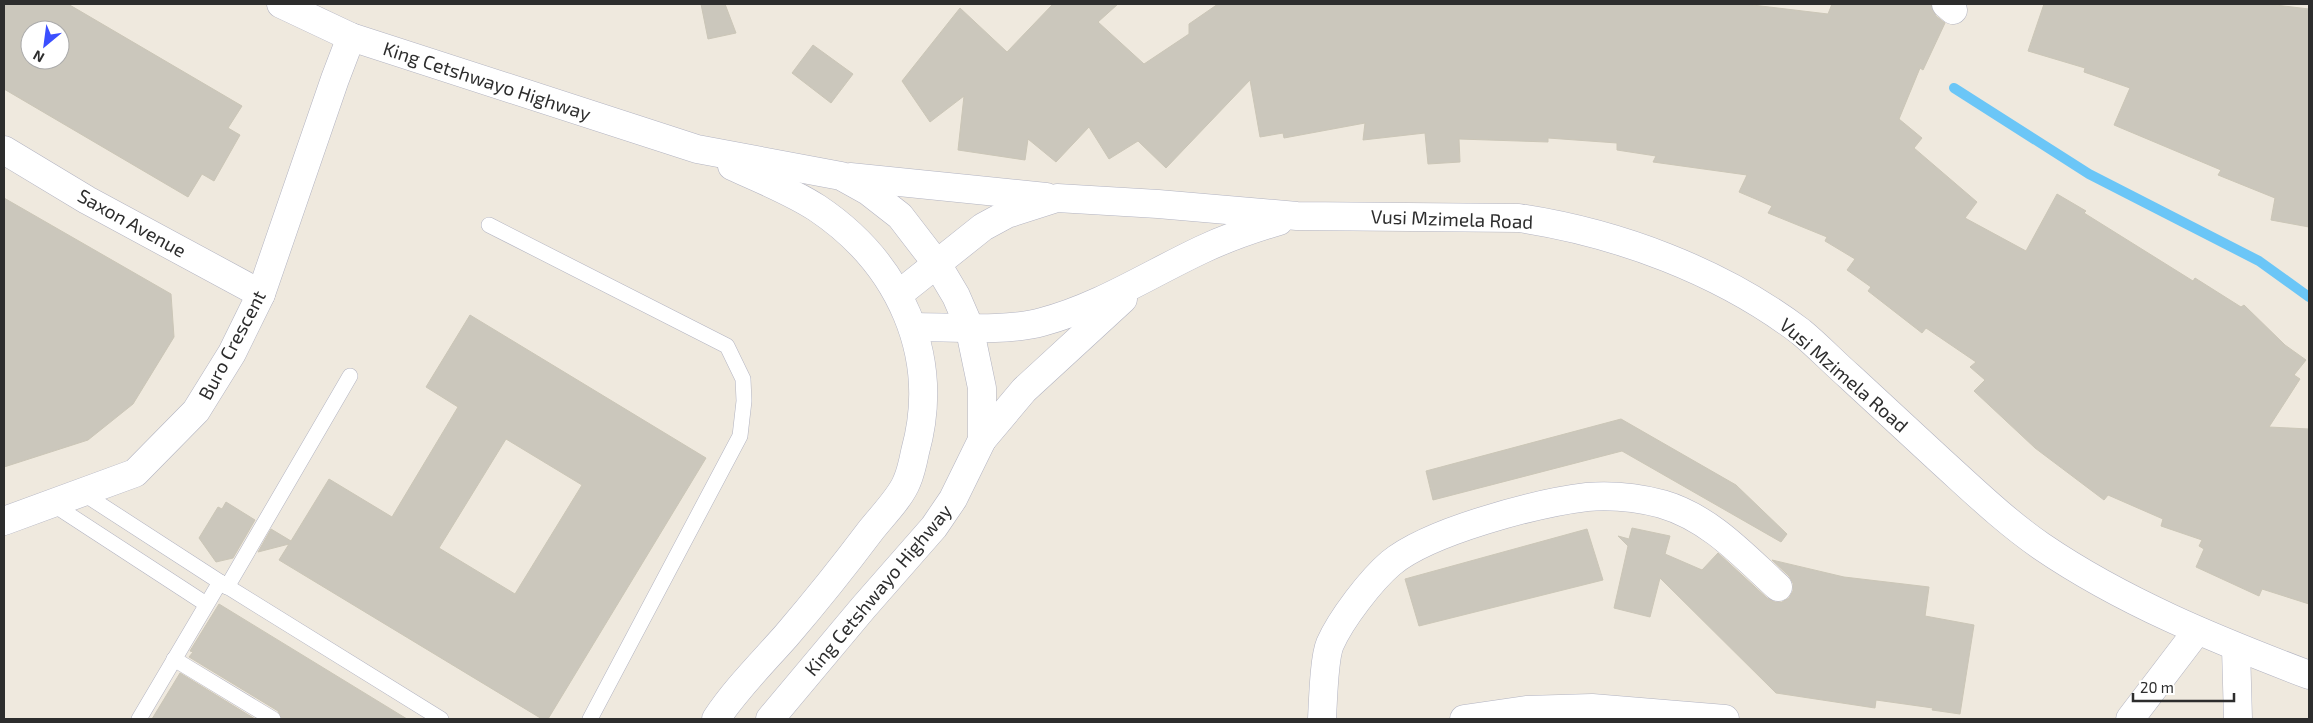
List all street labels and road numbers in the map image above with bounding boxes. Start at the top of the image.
street label: King Cetshwayo Highway [380,36,594,125]
street label: Saxon Avenue [74,183,190,262]
street label: Vusi Mzimela Road [1370,204,1534,233]
street label: Buro Crescent [193,286,270,403]
street label: Vusi Mzimela Road [1775,313,1913,437]
street label: King Cetshwayo Highway [799,499,956,680]

